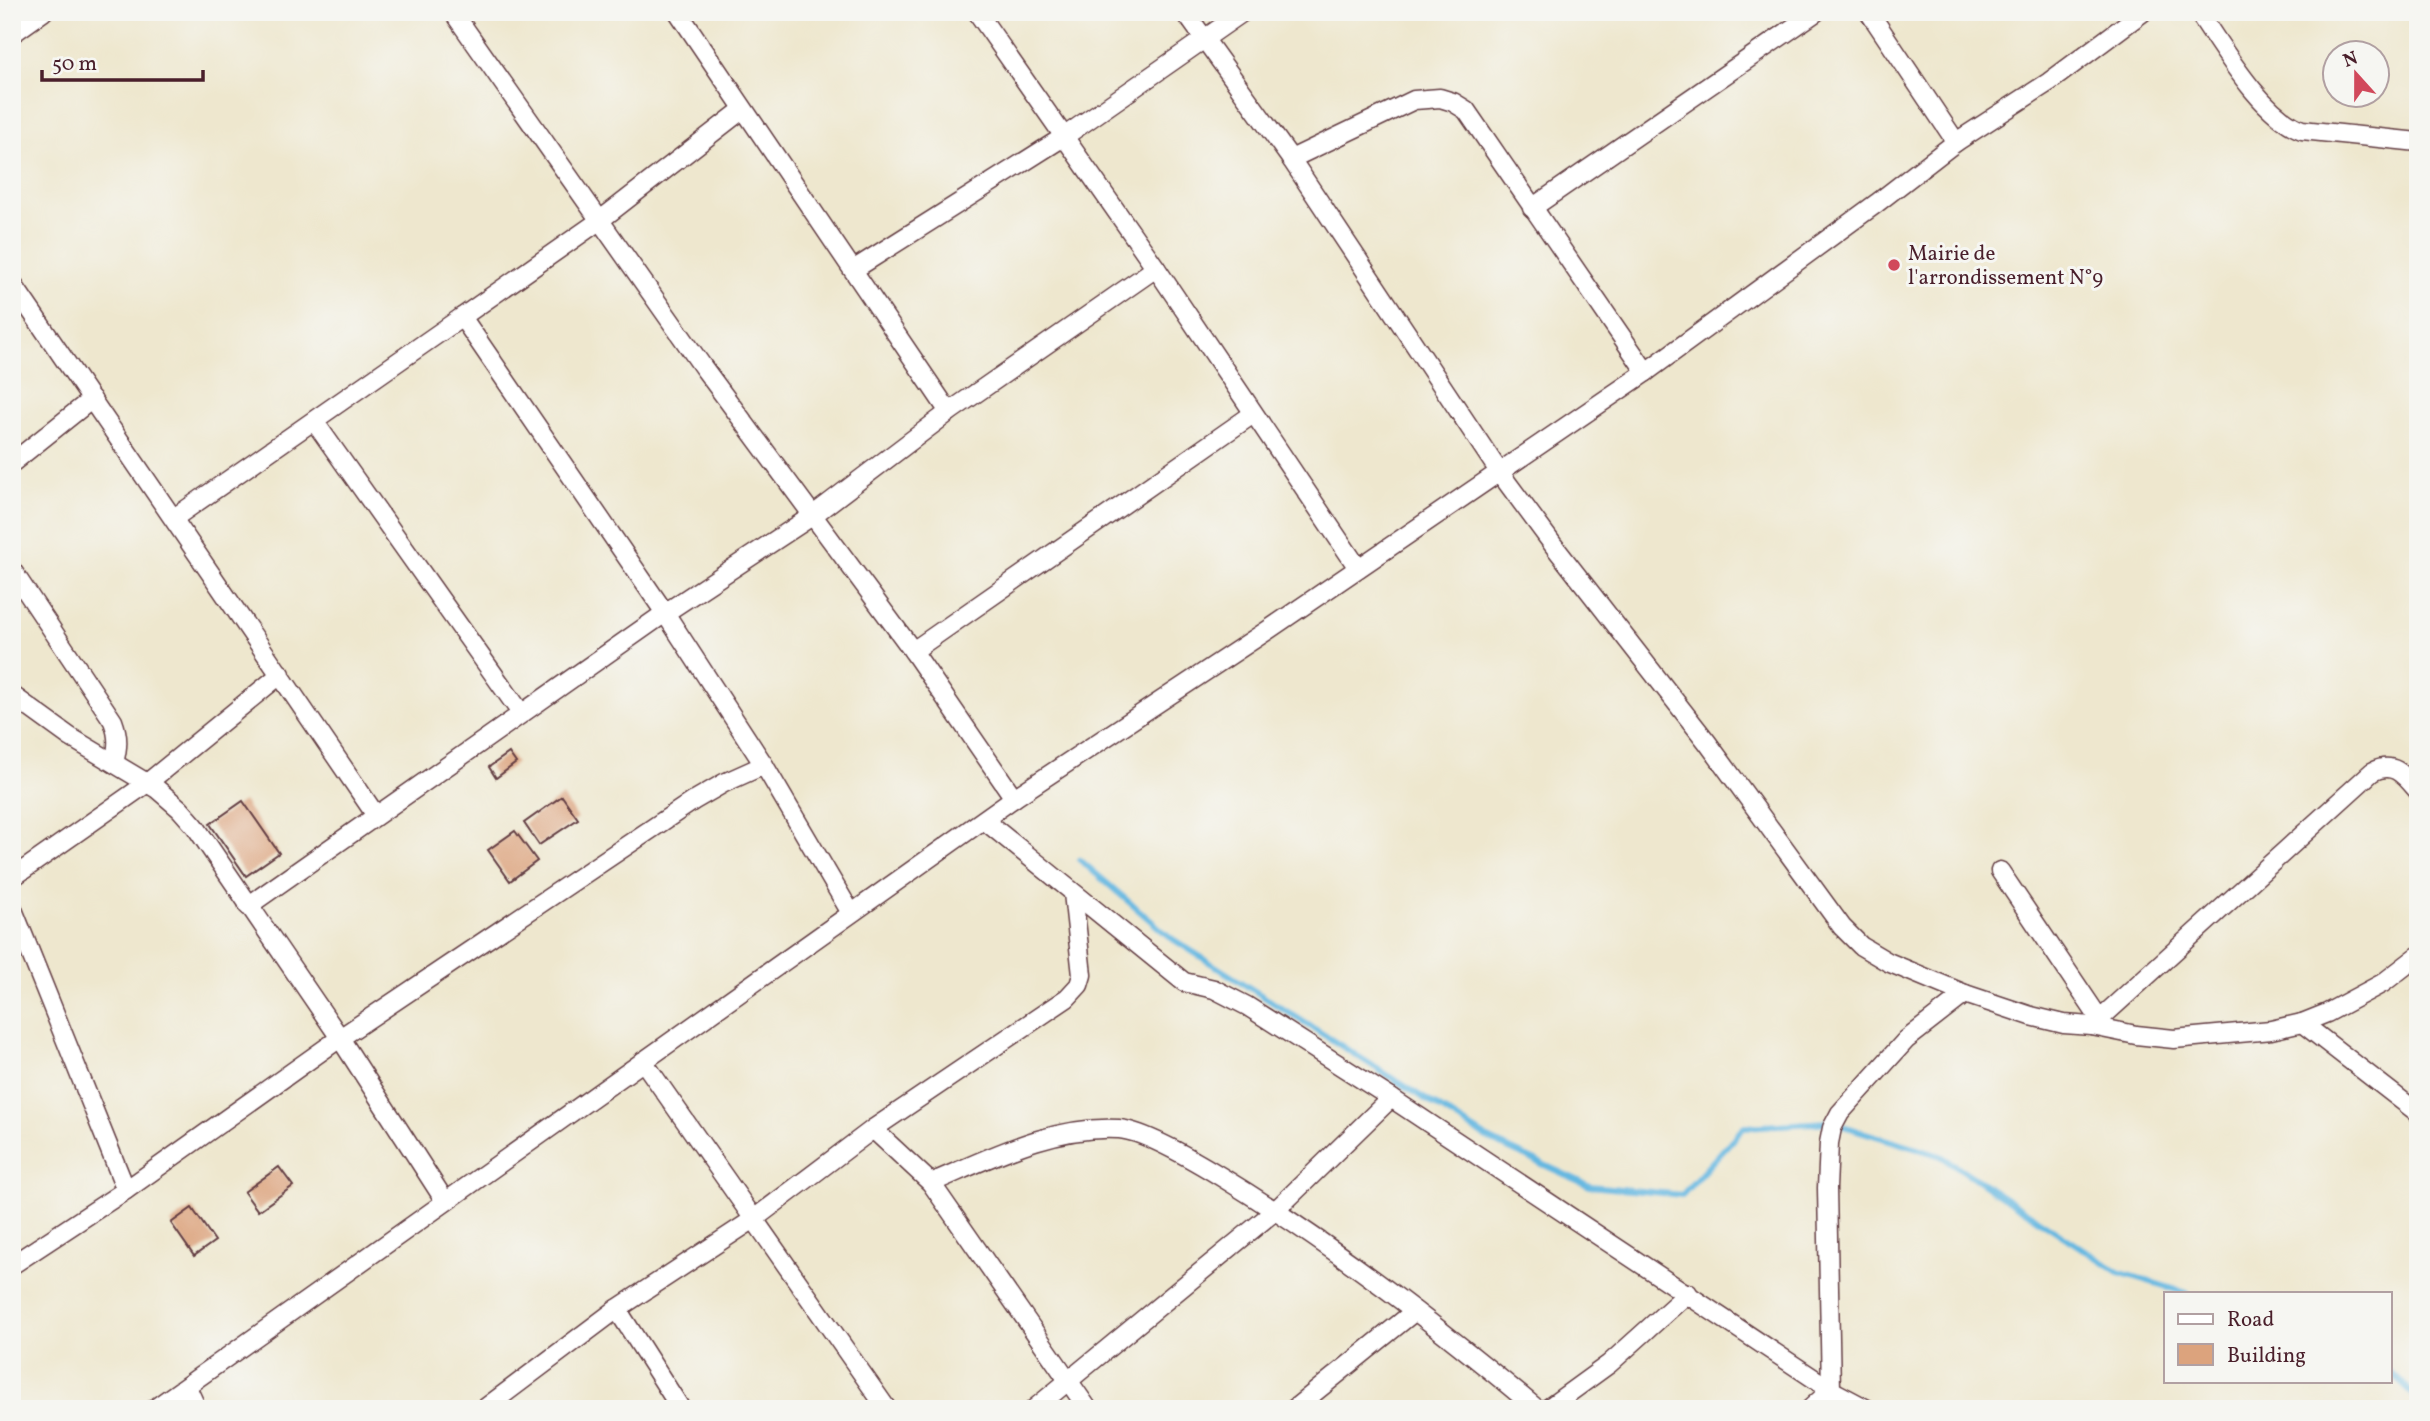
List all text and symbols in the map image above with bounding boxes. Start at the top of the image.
scale bar [42,38,203,82]
north arrow [2322,38,2392,108]
text: N [2340,45,2362,75]
text: 50 m [52,50,97,79]
place label: Mairie de l'arrondissement N°9 [1908,240,2103,293]
marker: Mairie de l'arrondissement N°9 [1886,257,1902,273]
legend [2164,1292,2392,1382]
text: Road [2227,1306,2274,1335]
text: Building [2227,1342,2306,1371]

